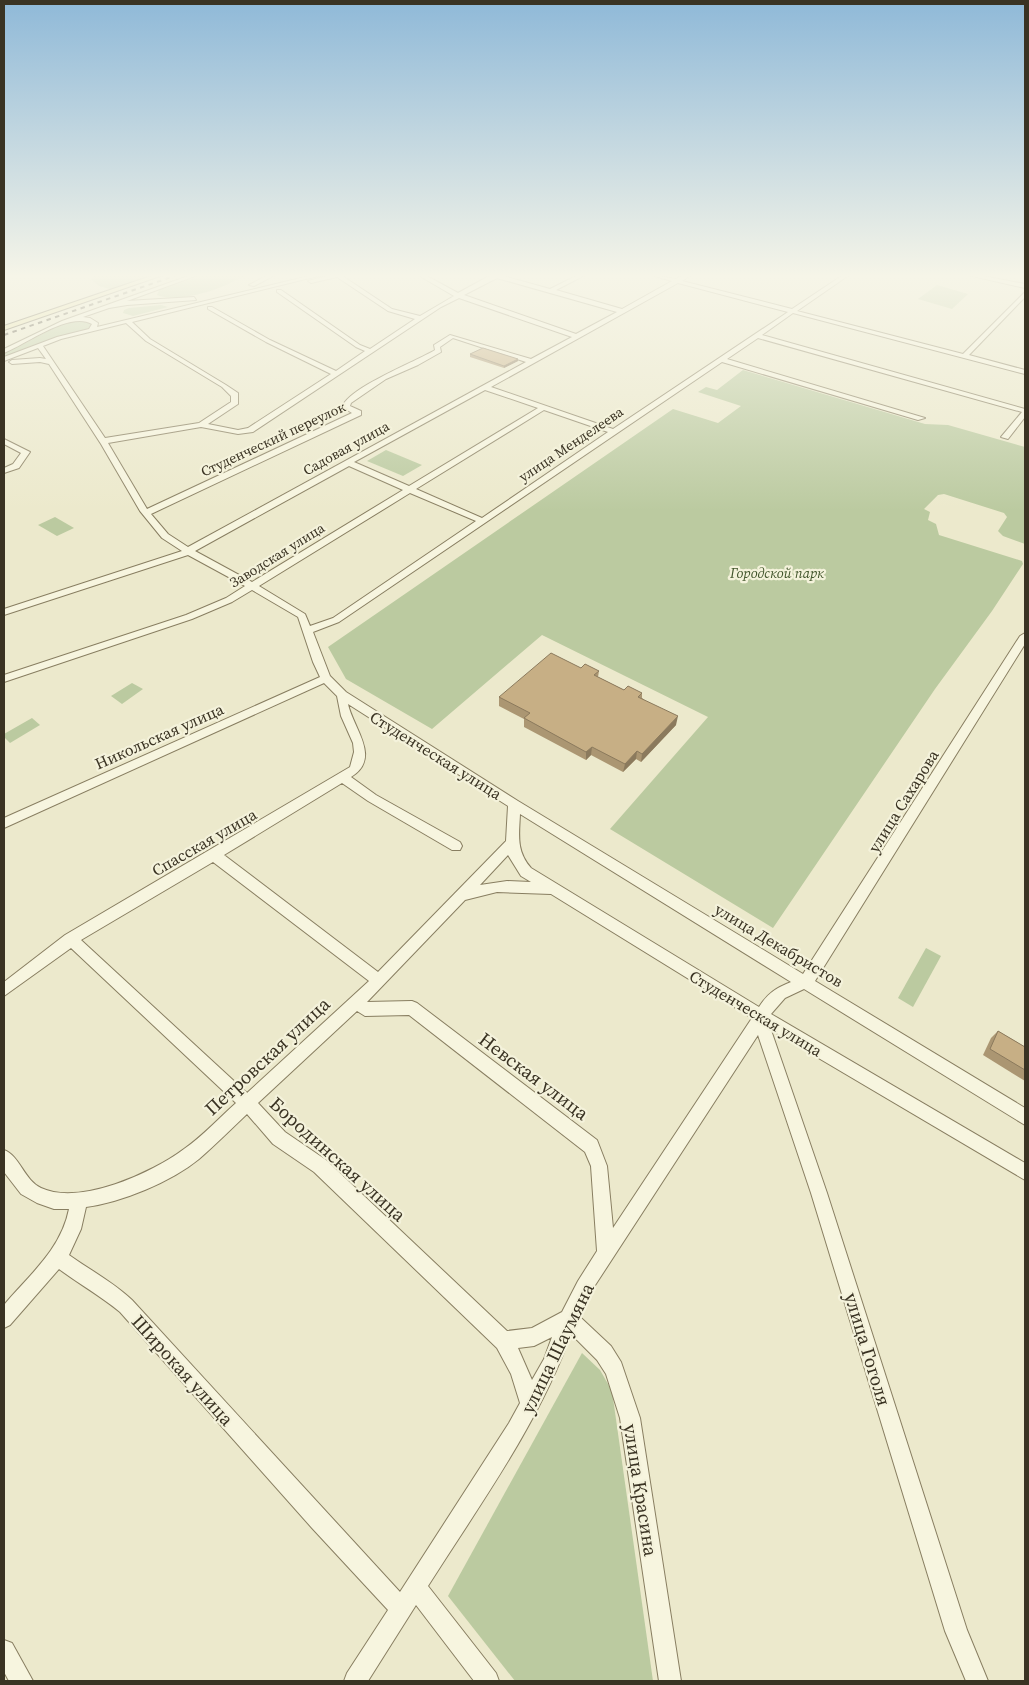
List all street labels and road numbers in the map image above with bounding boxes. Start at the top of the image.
street label: Студенческий переулок [197,397,349,481]
street label: улица Менделеева [515,401,628,486]
street label: Садовая улица [299,416,394,480]
street label: Заводская улица [226,517,329,592]
street label: Никольская улица [91,697,228,774]
street label: Студенческая улица [366,706,507,805]
street label: улица Сахарова [863,745,944,857]
street label: Спасская улица [147,803,261,881]
street label: улица Декабристов [711,898,847,992]
street label: Студенческая улица [685,965,827,1062]
street label: Петровская улица [199,991,336,1121]
street label: Невская улица [474,1026,595,1126]
street label: Бородинская улица [264,1091,412,1227]
street label: улица Шаумяна [514,1278,600,1418]
street label: улица Гоголя [838,1289,898,1409]
street label: Широкая улица [126,1309,240,1431]
street label: улица Красина [618,1422,664,1558]

